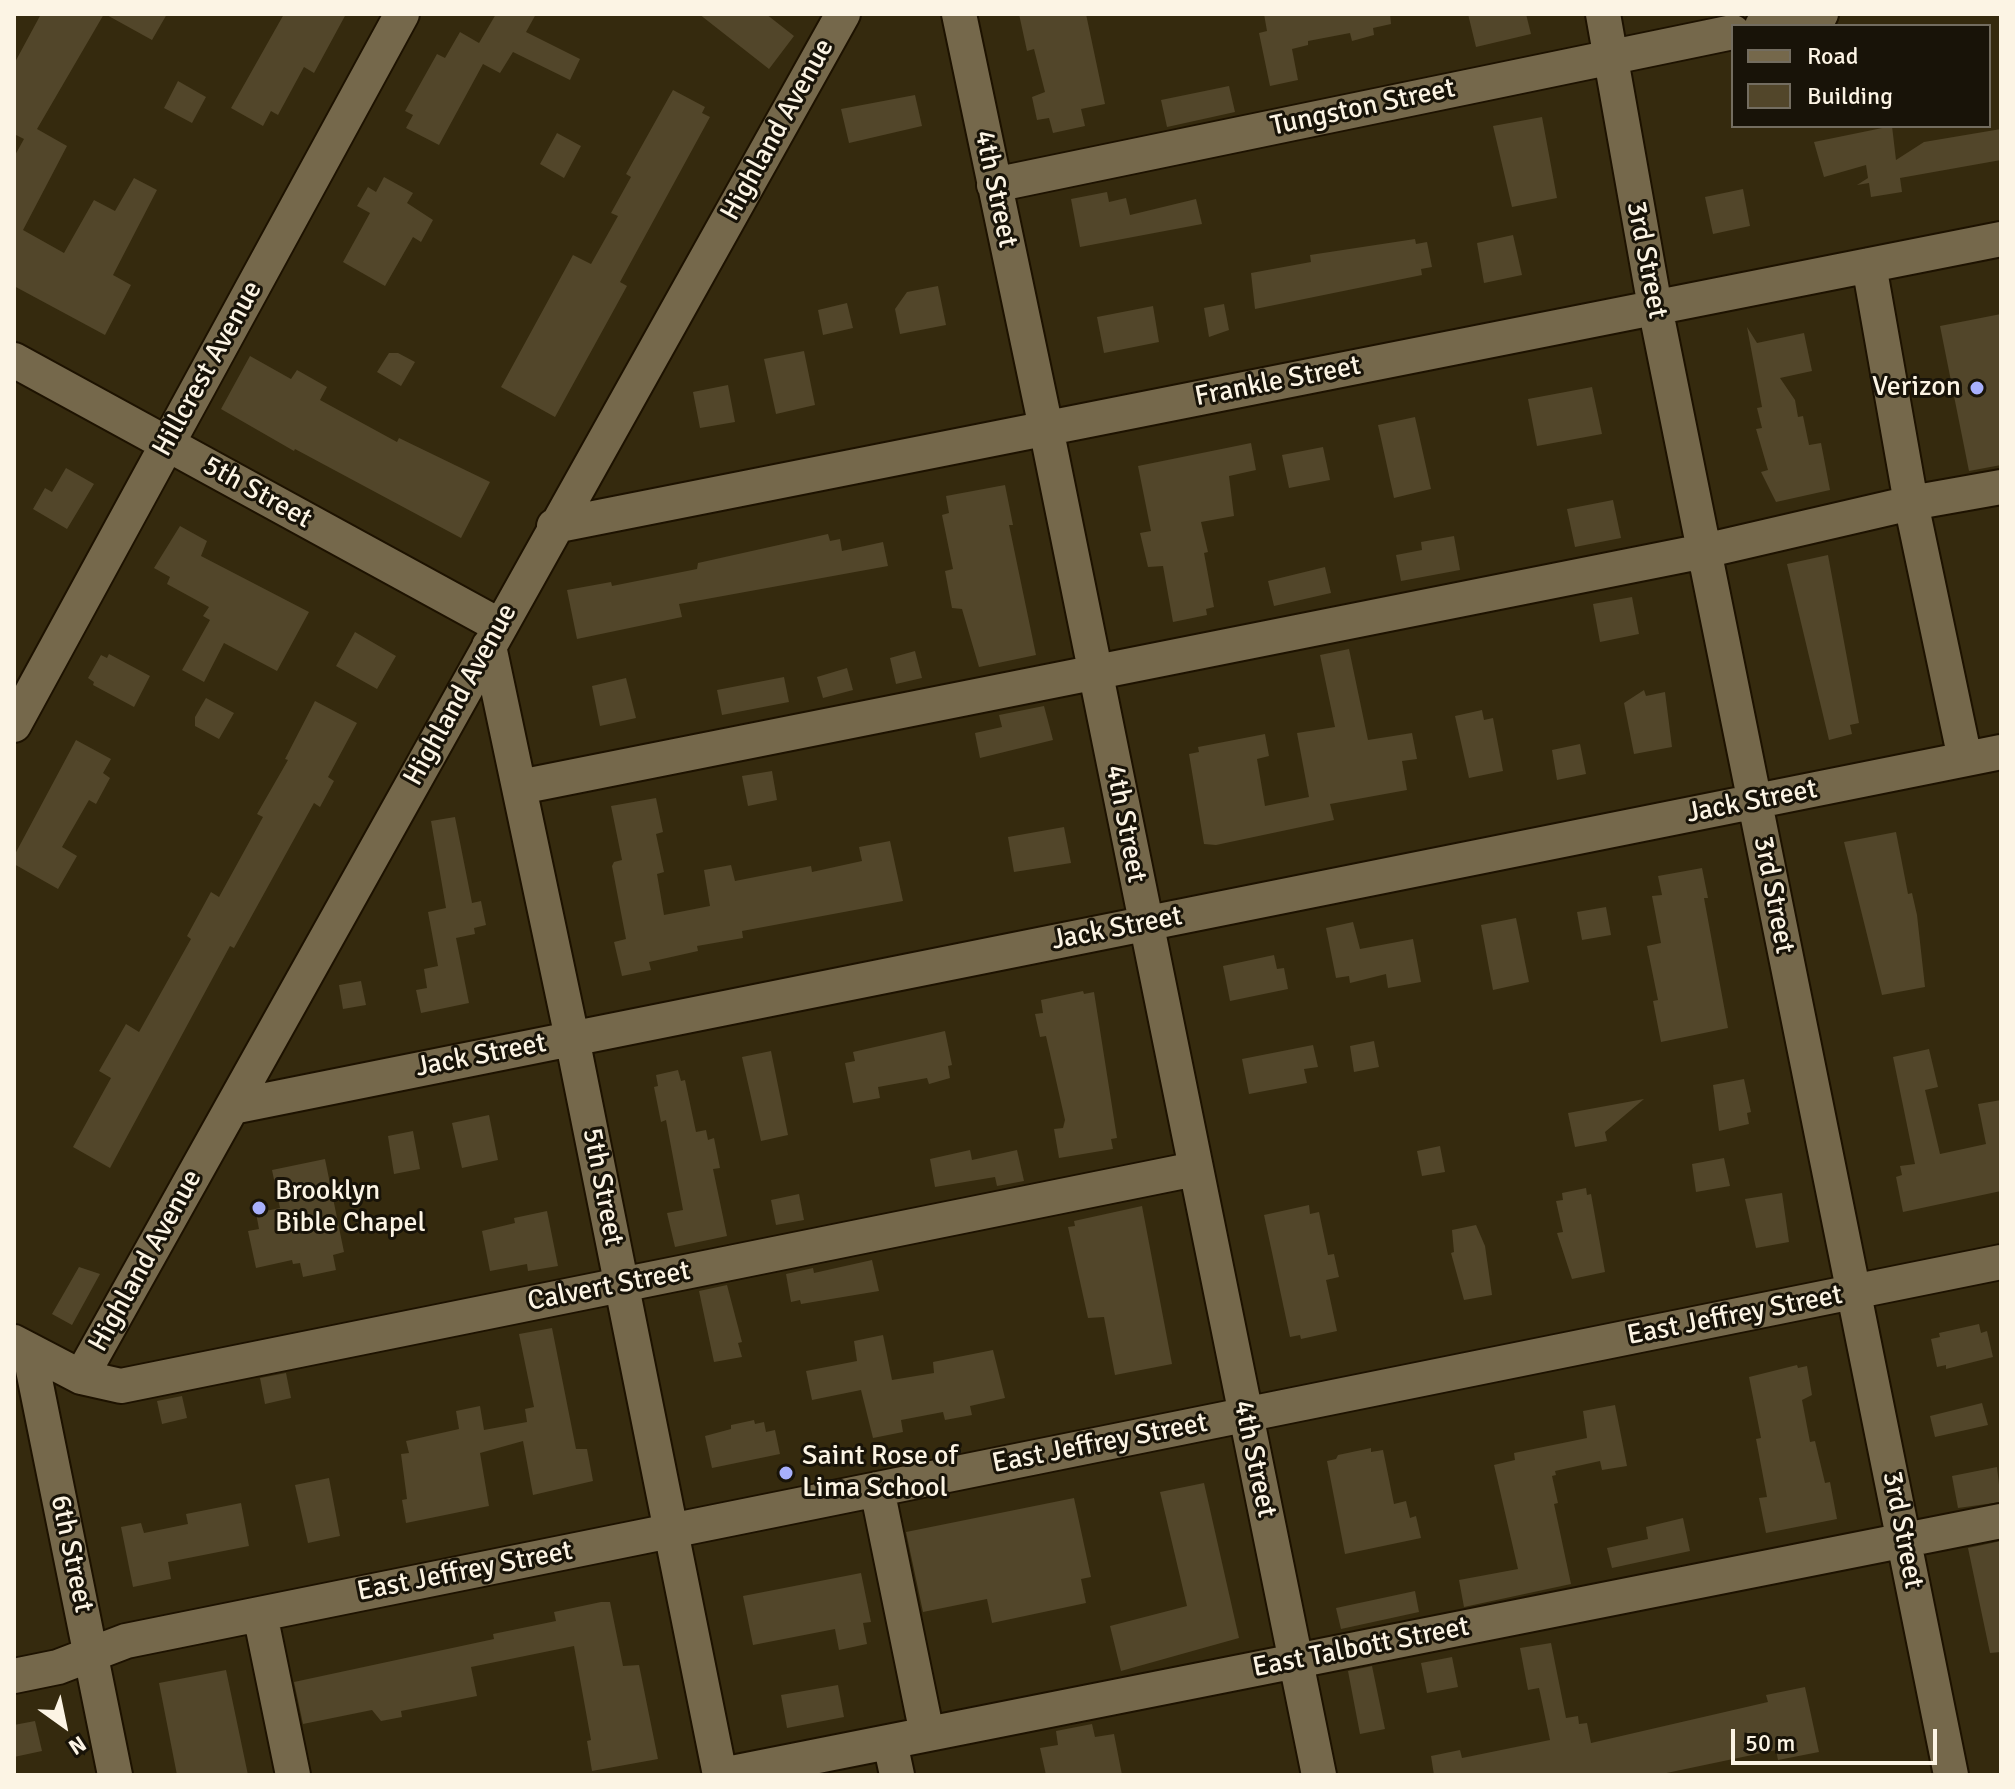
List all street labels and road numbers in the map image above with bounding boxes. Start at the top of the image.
street label: Highland Avenue [714,33,842,227]
street label: Tungston Street [1268,72,1458,144]
street label: 4th Street [966,127,1024,251]
street label: 3rd Street [1618,198,1674,322]
street label: Hillcrest Avenue [146,276,270,462]
street label: Frankle Street [1192,349,1364,415]
street label: 5th Street [197,449,317,537]
street label: Highland Avenue [397,598,525,792]
street label: 4th Street [1097,762,1153,886]
street label: Jack Street [1684,773,1820,831]
street label: 3rd Street [1745,833,1801,957]
street label: Jack Street [1049,900,1185,958]
street label: Jack Street [413,1027,549,1085]
street label: 5th Street [574,1125,630,1249]
street label: Highland Avenue [82,1164,210,1358]
street label: Calvert Street [525,1255,693,1319]
street label: East Jeffrey Street [1624,1279,1846,1353]
street label: 4th Street [1225,1397,1283,1521]
street label: East Jeffrey Street [989,1407,1211,1481]
street label: 3rd Street [1874,1468,1930,1592]
street label: 6th Street [42,1492,100,1616]
street label: East Jeffrey Street [354,1535,576,1609]
street label: East Talbott Street [1250,1611,1472,1685]

